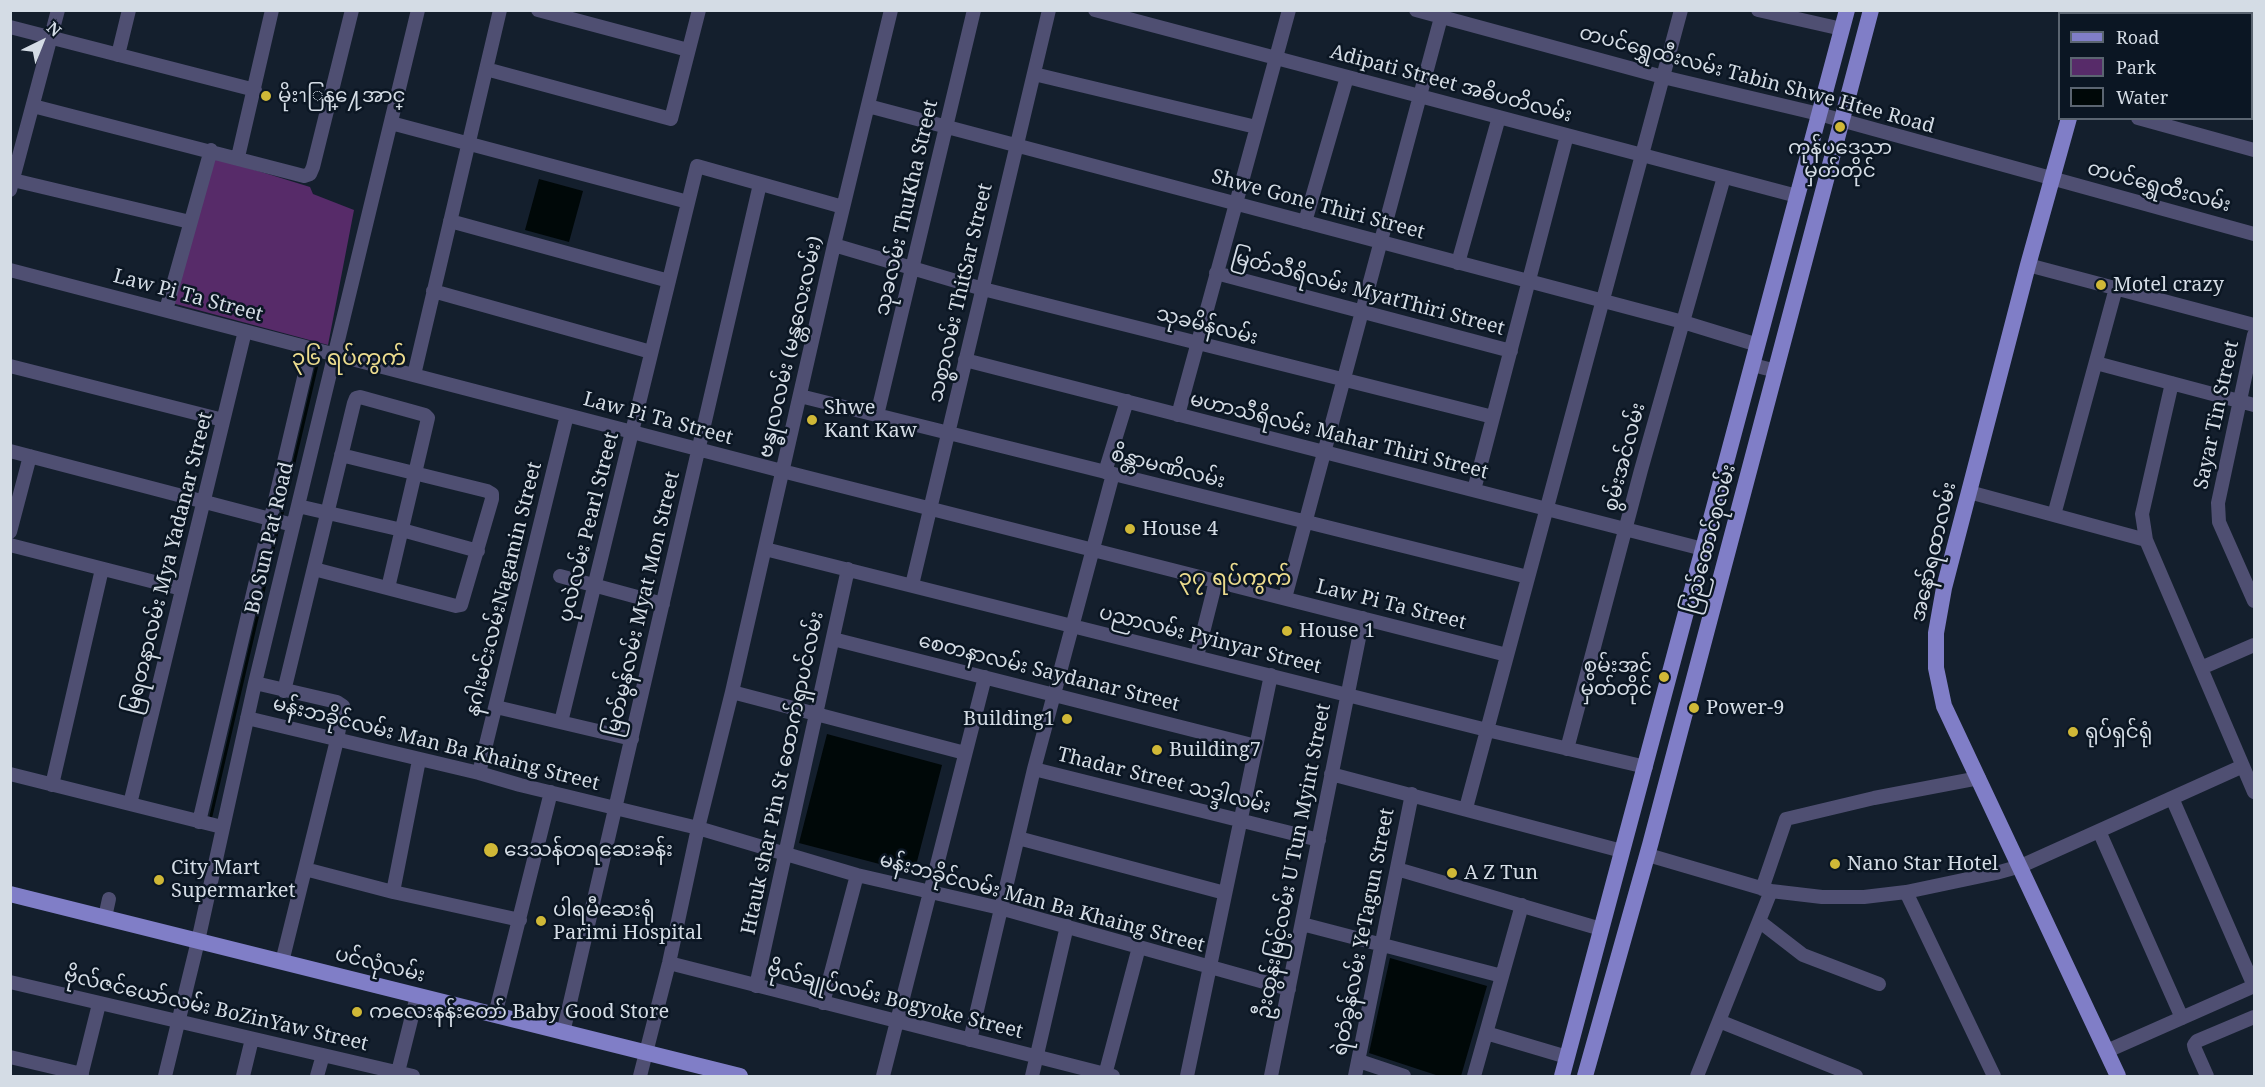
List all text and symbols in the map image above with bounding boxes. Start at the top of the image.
north arrow [12,12,72,72]
legend [2058,12,2253,120]
text: N [42,16,66,41]
street label: တပင်ရွှေထီးလမ်း Tabin Shwe Htee Road [1577,21,1937,139]
text: Road [2116,25,2159,49]
street label: Adipati Street အဓိပတိလမ်း [1327,40,1575,128]
text: Park [2116,55,2156,79]
place label: မိုးၫြန္႔ေအာင္ [278,84,405,108]
text: Water [2116,85,2168,109]
marker: မိုးၫြန္႔ေအာင္ [259,89,273,103]
street label: သုခလမ်း ThuKha Street [870,98,944,318]
marker: ကုန်ပဒေသာ မှတ်တိုင် [1833,120,1847,134]
place label: ကုန်ပဒေသာ မှတ်တိုင် [1788,136,1892,183]
street label: တပင်ရွှေထီးလမ်း [2085,156,2233,218]
street label: Shwe Gone Thiri Street [1209,165,1427,245]
street label: သစ္စာလမ်း ThitSar Street [924,181,998,405]
street label: ဗန္ဓုလလမ်း (မန္တလေးလမ်း) [754,234,828,460]
street label: မြတ်သီရိလမ်း MyatThiri Street [1229,245,1507,341]
street label: Law Pi Ta Street [111,265,265,327]
place label: Motel crazy [2113,273,2224,297]
marker: Motel crazy [2094,278,2108,292]
street label: သုခမိန်လမ်း [1154,302,1260,350]
street label: Sayar Tin Street [2190,338,2244,492]
district label: ၃၆ ရပ်ကွက် [292,346,406,372]
street label: မဟာသီရိလမ်း Mahar Thiri Street [1187,387,1491,485]
street label: Law Pi Ta Street [581,388,735,450]
place label: Shwe Kant Kaw [824,396,917,443]
street label: စွမ်းအင်လမ်း [1599,400,1651,514]
street label: မြရတနာလမ်း Mya Yadanar Street [120,410,218,716]
marker: Shwe Kant Kaw [805,413,819,427]
street label: ပုလဲလမ်း Pearl Street [554,430,624,624]
street label: စိန္တာမဏိလမ်း [1108,442,1228,494]
street label: နဂါးမင်းလမ်းNagamin Street [461,459,547,719]
street label: Bo Sun Pat Road [241,460,299,616]
street label: ပြည်ထောင်စုလမ်း [1679,462,1741,616]
street label: မြတ်မွန်လမ်း Myat Mon Street [601,469,685,739]
street label: အနော်ရထာလမ်း [1906,480,1962,624]
place label: House 4 [1142,517,1218,541]
marker: House 4 [1123,522,1137,536]
district label: ၃၇ ရပ်ကွက် [1178,566,1292,592]
street label: Law Pi Ta Street [1314,575,1468,635]
street label: ပညာလမ်း Pyinyar Street [1096,601,1324,679]
street label: Htauk shar Pin St ထောက်ရှာပင်လမ်း [737,609,829,937]
place label: House 1 [1299,619,1375,643]
marker: House 1 [1280,624,1294,638]
street label: စေတနာလမ်း Saydanar Street [916,629,1182,717]
place label: စွမ်းအင် မှတ်တိုင် [1581,654,1652,701]
marker: စွမ်းအင် မှတ်တိုင် [1657,670,1671,684]
street label: မန်းဘခိုင်လမ်း Man Ba Khaing Street [270,692,602,796]
place label: Power-9 [1706,696,1784,720]
marker: Power-9 [1687,701,1701,715]
street label: ဦးထွန်းမြင့်လမ်း U Tun Myint Street [1252,702,1336,1020]
place label: Building1 [963,707,1055,731]
marker: Building1 [1060,712,1074,726]
place label: ရုပ်ရှင်ရုံ [2085,720,2152,744]
marker: ရုပ်ရှင်ရုံ [2066,725,2080,739]
place label: Building7 [1169,738,1261,762]
street label: Thadar Street သဒ္ဒါလမ်း [1055,743,1273,819]
marker: Building7 [1150,743,1164,757]
street label: ရဲတံခွန်လမ်း YeTagun Street [1328,806,1400,1058]
place label: ဒေသန်တရဆေးခန်း [504,838,673,862]
marker: ဒေသန်တရဆေးခန်း [482,841,500,859]
street label: မန်းဘခိုင်လမ်း Man Ba Khaing Street [877,848,1207,958]
place label: Nano Star Hotel [1847,852,1998,876]
place label: City Mart Supermarket [171,856,296,903]
marker: Nano Star Hotel [1828,857,1842,871]
place label: A Z Tun [1464,861,1538,885]
marker: A Z Tun [1445,866,1459,880]
marker: City Mart Supermarket [152,873,166,887]
place label: ပါရမီဆေးရုံ Parimi Hospital [553,898,702,945]
marker: ပါရမီဆေးရုံ Parimi Hospital [534,914,548,928]
street label: ပင်လုံလမ်း [332,942,428,988]
street label: ဗိုလ်ချုပ်လမ်း Bogyoke Street [765,958,1025,1044]
street label: ဗိုလ်ဇင်ယော်လမ်း BoZinYaw Street [62,963,370,1057]
place label: ကလေးနန်းတော် Baby Good Store [369,1000,669,1024]
marker: ကလေးနန်းတော် Baby Good Store [350,1005,364,1019]

